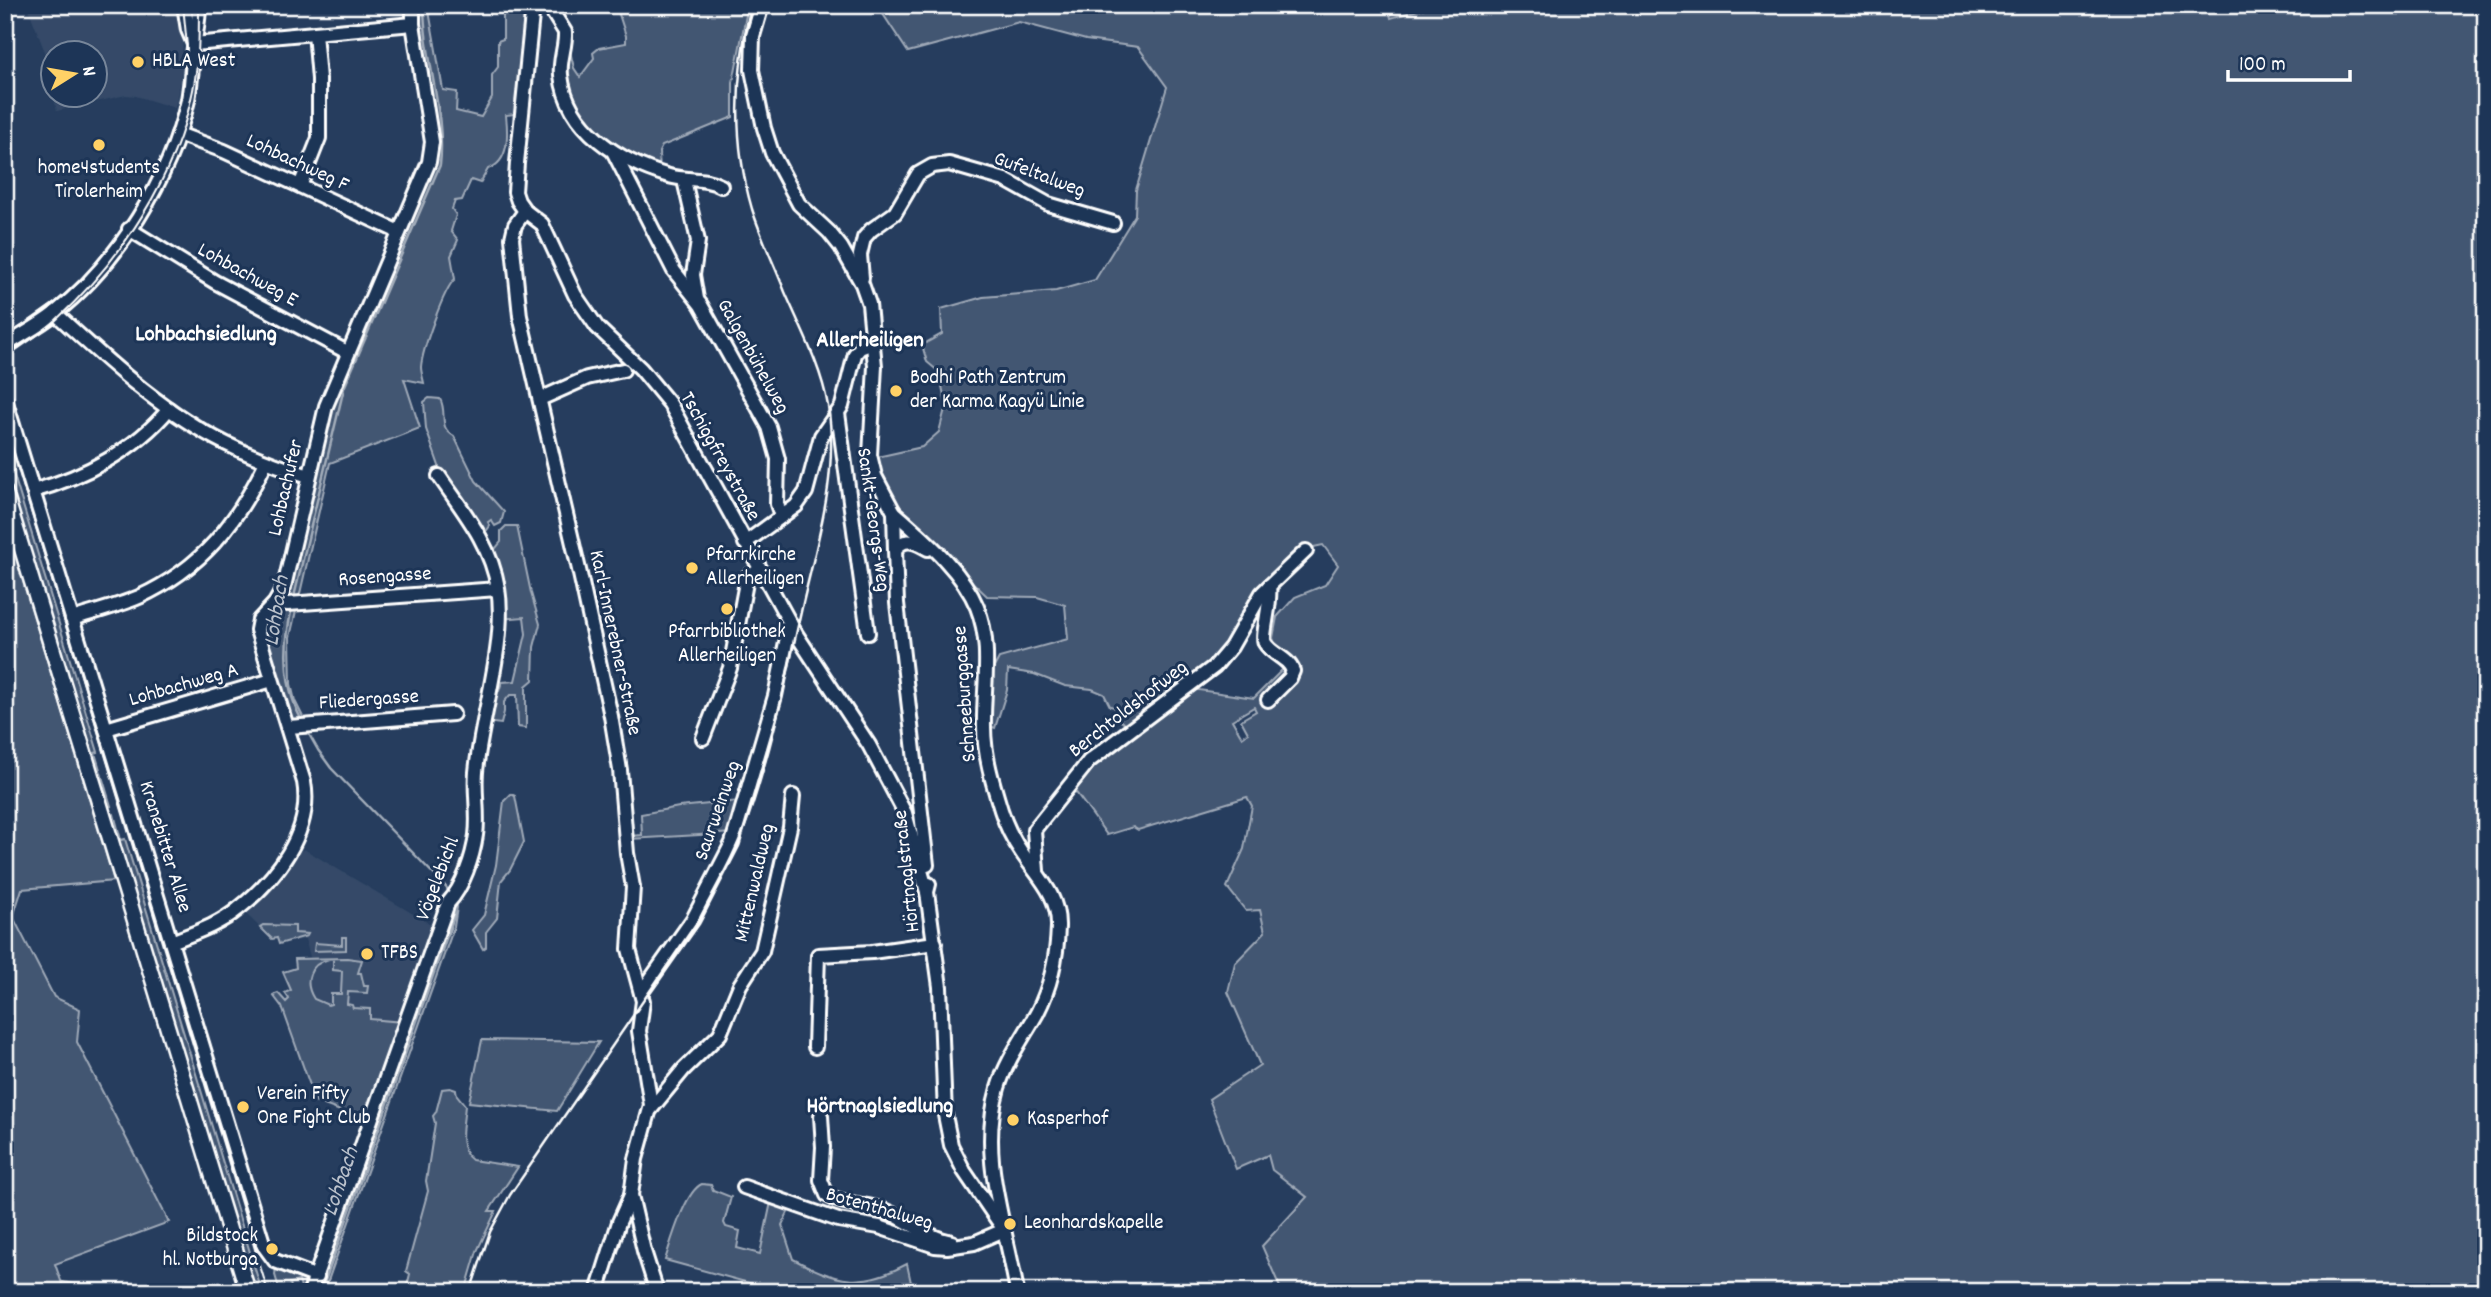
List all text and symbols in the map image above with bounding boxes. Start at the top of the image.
north arrow [38,38,108,108]
scale bar [2228,38,2351,82]
place label: HBLA West [152,47,236,77]
text: 100 m [2239,51,2286,81]
marker: HBLA West [130,54,146,70]
text: N [73,64,101,79]
street label: Lohbachweg F [240,127,354,201]
marker: home4students Tirolerheim [91,137,107,153]
street label: Gufeltalweg [989,145,1089,207]
place label: home4students Tirolerheim [38,154,160,208]
street label: Lohbachweg E [191,236,303,316]
street label: Galgenbühelweg [708,294,796,420]
district label: Lohbachsiedlung [135,319,277,352]
district label: Allerheiligen [816,325,924,358]
place label: Bodhi Path Zentrum der Karma Kagyü Linie [910,364,1084,418]
marker: Bodhi Path Zentrum der Karma Kagyü Linie [888,383,904,399]
street label: Tschiggfreystraße [671,387,767,527]
street label: Lohbachufer [261,437,313,539]
street label: Sankt-Georgs-Weg [847,446,897,594]
place label: Pfarrkirche Allerheiligen [706,541,804,595]
street label: Karl-Innerebner-Straße [580,548,648,738]
street label: Rosengasse [337,560,433,596]
marker: Pfarrkirche Allerheiligen [684,560,700,576]
water label: Lohbach [256,572,300,648]
marker: Pfarrbibliothek Allerheiligen [719,601,735,617]
place label: Pfarrbibliothek Allerheiligen [668,618,786,672]
street label: Schneeburggasse [946,625,986,763]
street label: Berchtoldshofweg [1063,654,1195,766]
street label: Lohbachweg A [126,656,242,716]
street label: Fliedergasse [318,683,420,719]
street label: Saurweinweg [688,757,750,865]
street label: Kranebitter Allee [130,777,198,917]
street label: Hörtnaglstraße [887,808,929,934]
street label: Mittenwaldweg [728,821,784,945]
street label: Vögelebichl [409,832,469,926]
place label: TFBS [381,939,418,969]
marker: TFBS [359,946,375,962]
place label: Verein Fifty One Fight Club [257,1080,371,1134]
district label: Hörtnaglsiedlung [807,1091,953,1124]
marker: Verein Fifty One Fight Club [235,1099,251,1115]
place label: Kasperhof [1027,1105,1109,1135]
marker: Kasperhof [1005,1112,1021,1128]
water label: Lohbach [315,1142,370,1221]
street label: Botenthalweg [822,1180,936,1240]
place label: Leonhardskapelle [1024,1209,1163,1239]
marker: Leonhardskapelle [1002,1216,1018,1232]
place label: Bildstock hl. Notburga [163,1222,259,1276]
marker: Bildstock hl. Notburga [264,1241,280,1257]

